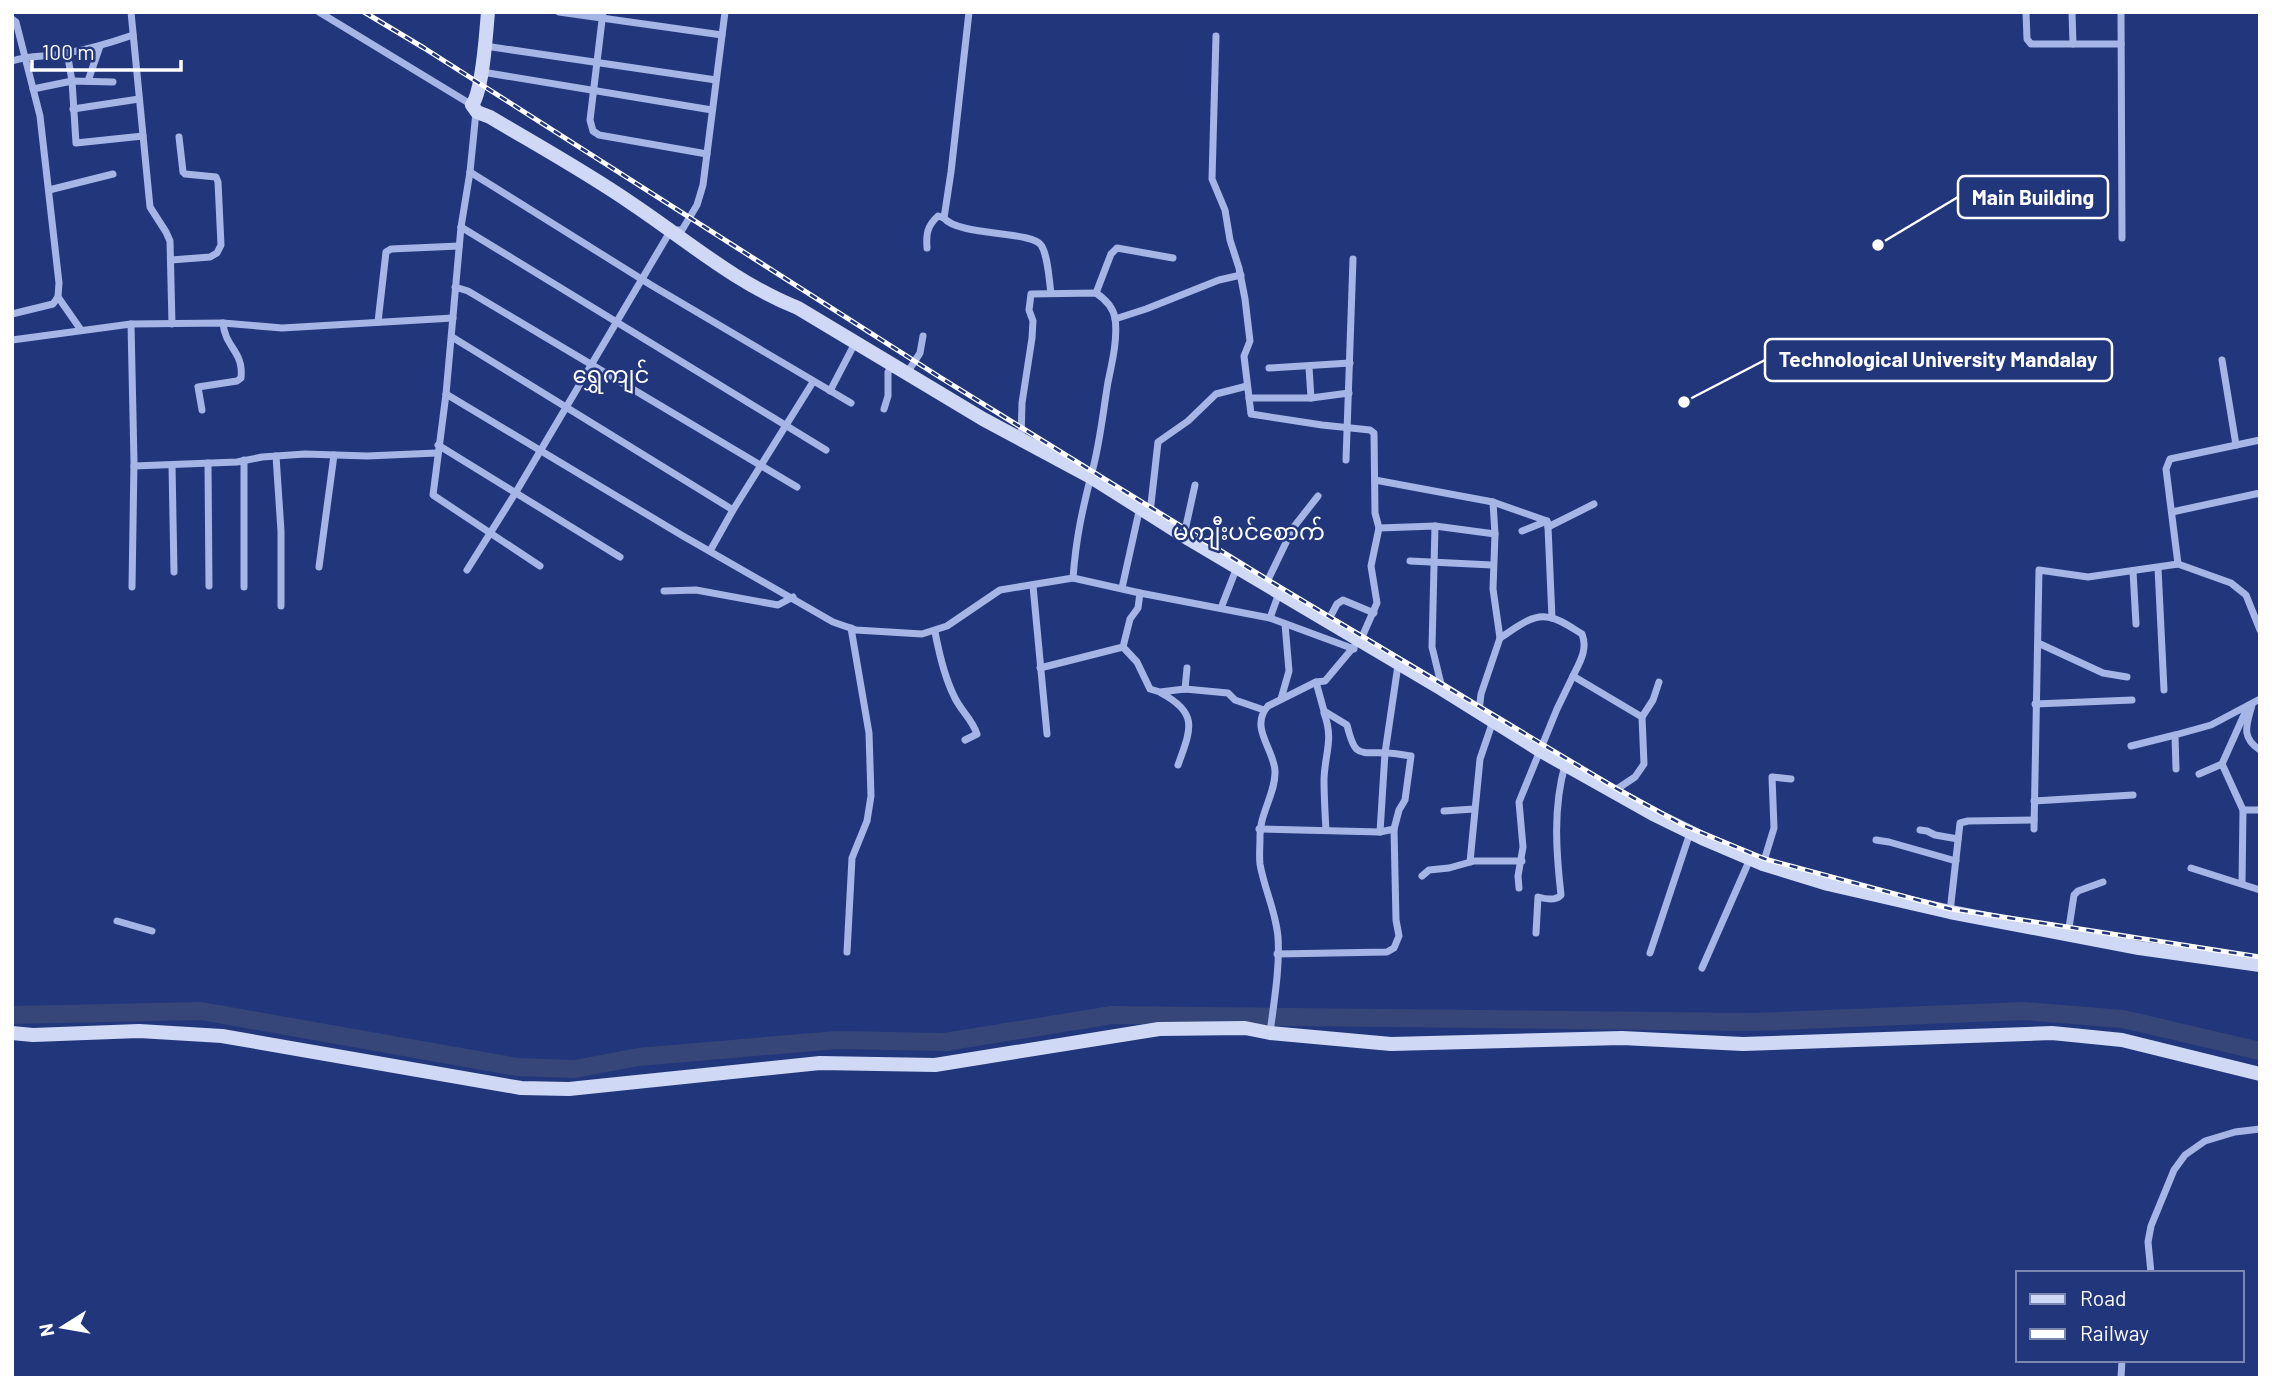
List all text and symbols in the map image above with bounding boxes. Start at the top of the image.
scale bar [32,28,180,72]
text: 100 m [42,39,95,64]
callout: Main Building [1958,176,2108,218]
text: Main Building [1972,184,2094,209]
callout: Technological University Mandalay [1765,339,2112,381]
text: Technological University Mandalay [1779,346,2098,371]
district label: ရွှေကျင် [573,359,649,394]
district label: မကျီးပင်စောက် [1173,516,1325,551]
legend [2016,1271,2244,1362]
text: Road [2080,1285,2126,1310]
north arrow [28,1292,98,1362]
text: Railway [2080,1320,2149,1345]
text: N [33,1322,58,1339]

